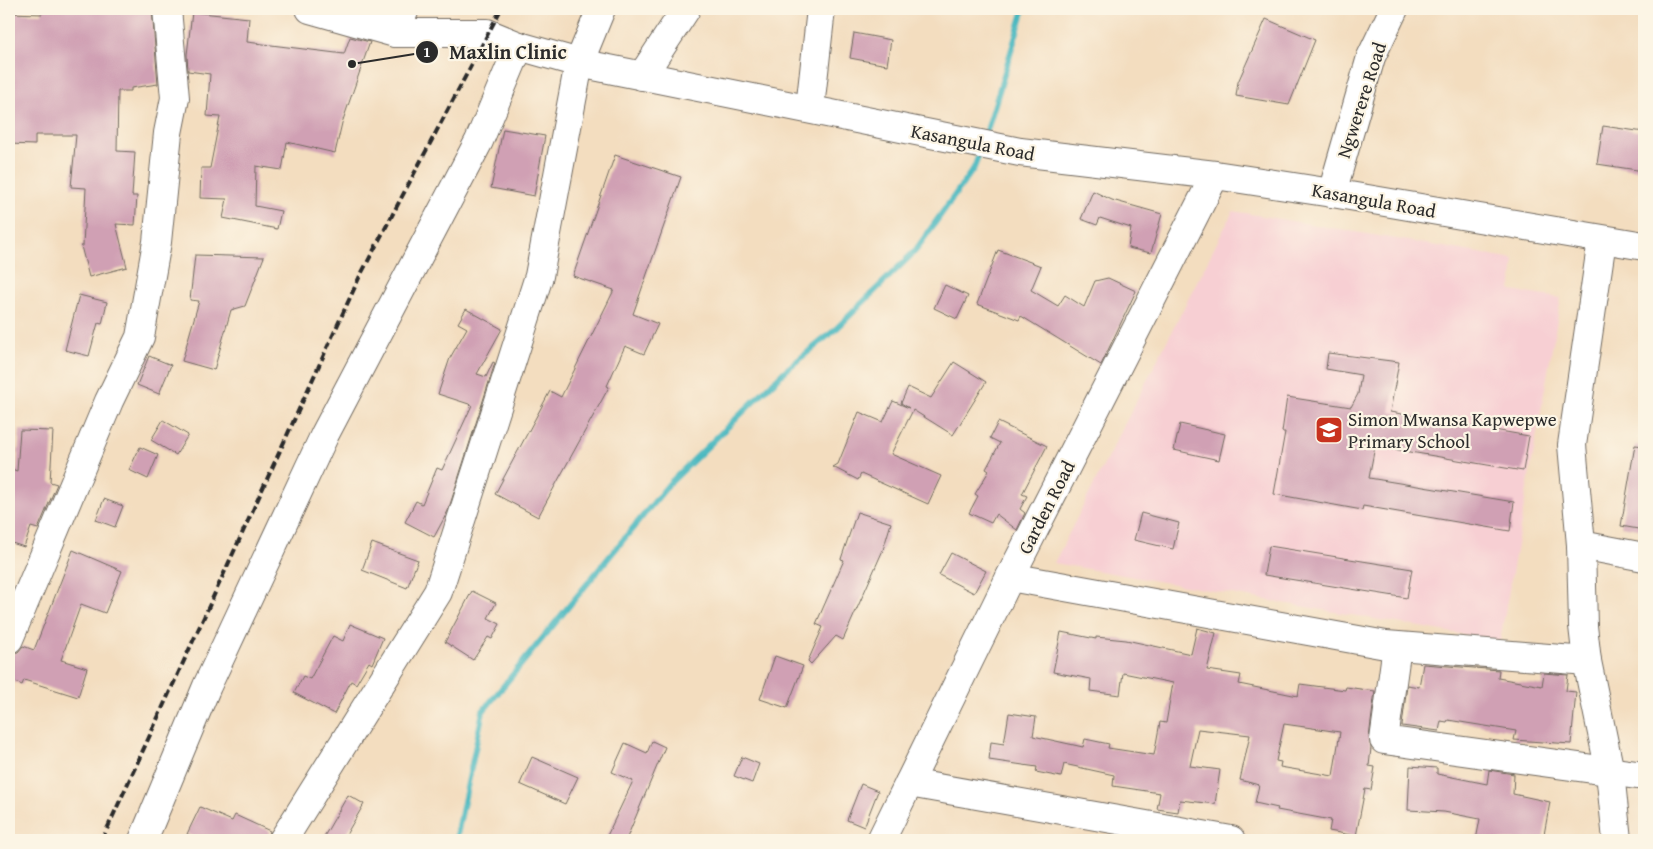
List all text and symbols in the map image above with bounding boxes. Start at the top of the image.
callout: Maxlin Clinic [415,34,577,69]
text: Maxlin Clinic [449,37,567,66]
street label: Ngwerere Road [1329,37,1393,162]
text: 1 [423,41,431,62]
street label: Kasangula Road [909,116,1038,168]
street label: Kasangula Road [1310,175,1439,225]
place label: Simon Mwansa Kapwepwe Primary School [1348,405,1557,455]
school or university icon: Simon Mwansa Kapwepwe Primary School [1314,415,1344,445]
street label: Garden Road [1010,455,1082,559]

